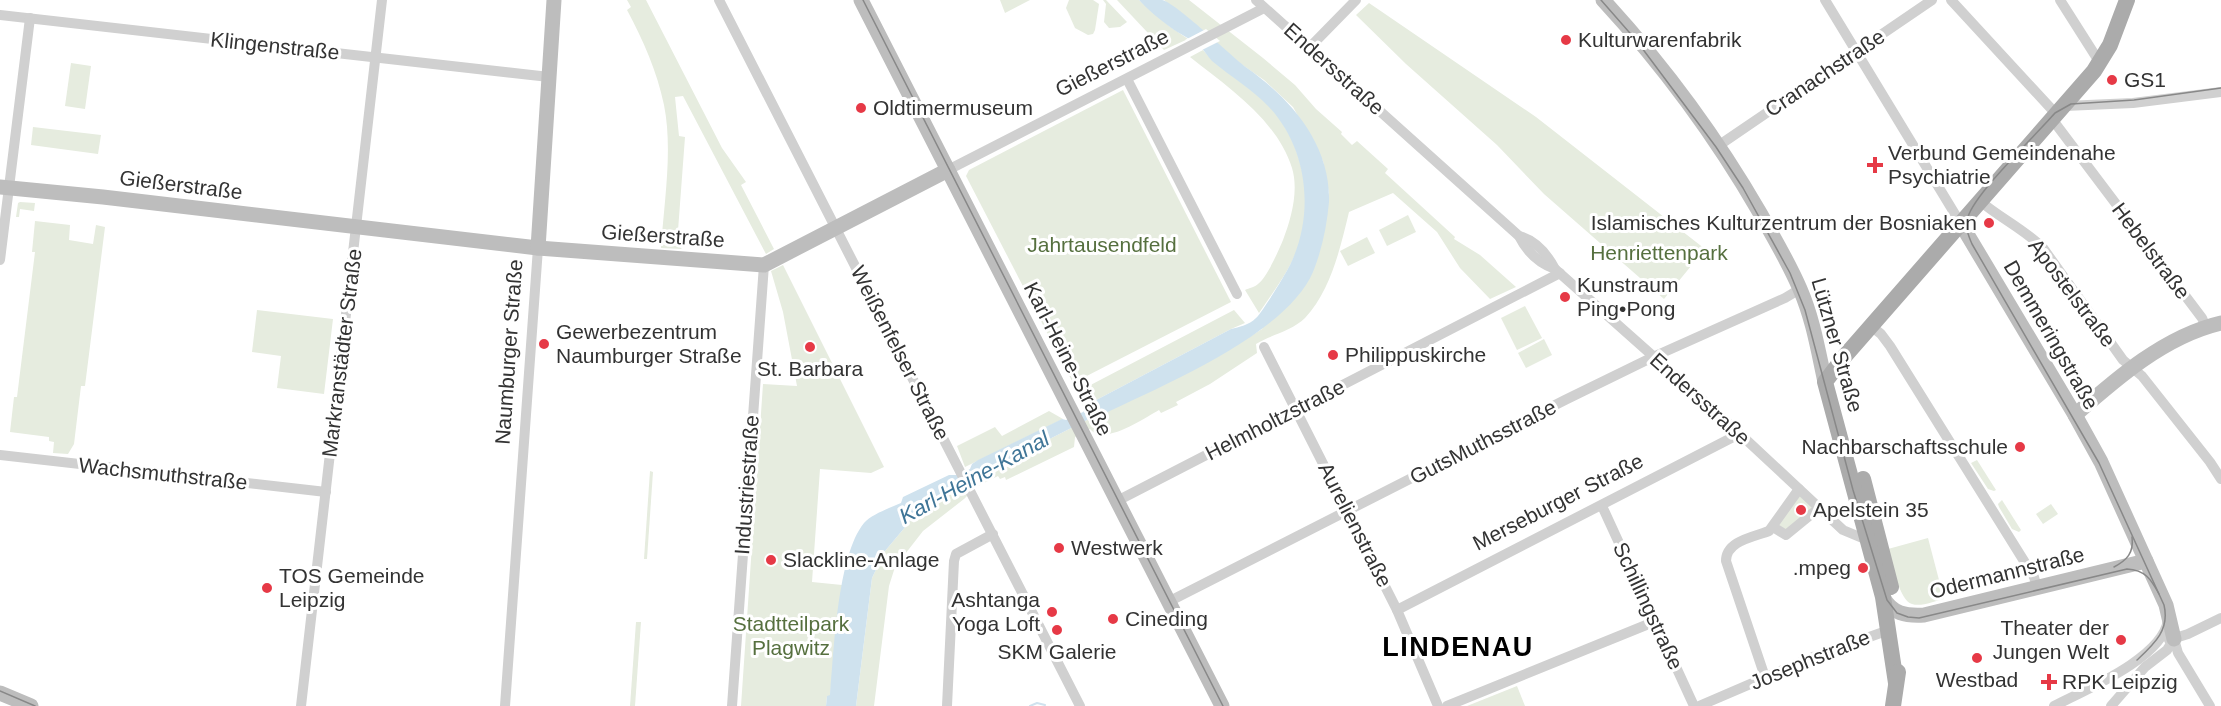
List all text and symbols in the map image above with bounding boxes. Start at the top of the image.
street label: Endersstraße [1280,18,1389,119]
street label: Gießerstraße [1051,24,1172,101]
street label: Cranachstraße [1761,24,1889,121]
street label: Klingenstraße [209,27,341,64]
place label: Kulturwarenfabrik [1578,28,1742,51]
marker: Kulturwarenfabrik [1559,33,1573,47]
place label: GS1 [2124,68,2166,91]
marker: GS1 [2105,73,2119,87]
place label: Oldtimermuseum [873,96,1033,119]
marker: Oldtimermuseum [854,101,868,115]
place label: Verbund Gemeindenahe Psychiatrie [1888,141,2116,188]
marker: Verbund Gemeindenahe Psychiatrie [1866,156,1884,174]
street label: Gießerstraße [118,166,244,203]
street label: Hebelstraße [2108,198,2195,303]
place label: Islamisches Kulturzentrum der Bosniaken [1591,211,1977,234]
marker: Islamisches Kulturzentrum der Bosniaken [1982,216,1996,230]
street label: Gießerstraße [601,220,726,251]
park label: Jahrtausendfeld [1027,233,1177,256]
street label: Apostelstraße [2024,234,2121,351]
park label: Henriettenpark [1590,241,1728,264]
street label: Markranstädter Straße [317,247,366,459]
street label: Demmeringstraße [1999,256,2103,413]
street label: Naumburger Straße [491,259,526,445]
street label: Weißenfelser Straße [847,262,954,444]
place label: Kunstraum Ping•Pong [1577,273,1679,320]
street label: Lützner Straße [1807,275,1868,415]
street label: Karl-Heine-Straße [1020,278,1117,439]
marker: Kunstraum Ping•Pong [1558,290,1572,304]
place label: Gewerbezentrum Naumburger Straße [556,320,742,367]
marker: Gewerbezentrum Naumburger Straße [537,337,551,351]
marker: St. Barbara [803,340,817,354]
place label: Philippuskirche [1345,343,1486,366]
marker: Philippuskirche [1326,348,1340,362]
street label: Endersstraße [1646,348,1755,449]
place label: St. Barbara [757,357,863,380]
street label: Helmholtzstraße [1201,375,1348,465]
street label: GutsMuthsstraße [1406,395,1560,488]
street label: Industriestraße [730,414,763,556]
water label: Karl-Heine-Kanal [895,425,1055,529]
place label: Nachbarschaftsschule [1801,435,2008,458]
marker: Nachbarschaftsschule [2013,440,2027,454]
street label: Merseburger Straße [1469,449,1647,554]
street label: Wachsmuthstraße [78,453,249,494]
street label: Aurelienstraße [1314,459,1397,591]
place label: Apelstein 35 [1813,498,1929,521]
marker: Apelstein 35 [1794,503,1808,517]
place label: Westwerk [1071,536,1163,559]
street label: Schillingstraße [1609,539,1688,673]
marker: Westwerk [1052,541,1066,555]
street label: Odermannstraße [1927,542,2087,603]
place label: Slackline-Anlage [783,548,939,571]
marker: Slackline-Anlage [764,553,778,567]
place label: .mpeg [1793,556,1851,579]
marker: .mpeg [1856,561,1870,575]
place label: TOS Gemeinde Leipzig [279,564,425,611]
marker: TOS Gemeinde Leipzig [260,581,274,595]
place label: Ashtanga Yoga Loft [951,588,1040,635]
marker: Ashtanga Yoga Loft [1045,605,1059,619]
place label: Cineding [1125,607,1208,630]
park label: Stadtteilpark Plagwitz [733,612,850,659]
marker: Cineding [1106,612,1120,626]
place label: Theater der Jungen Welt [1993,616,2109,663]
marker: SKM Galerie [1050,623,1064,637]
street label: Josephstraße [1747,625,1873,694]
district label: LINDENAU [1382,632,1534,662]
marker: Theater der Jungen Welt [2114,633,2128,647]
place label: SKM Galerie [997,640,1117,663]
marker: Westbad [1970,651,1984,665]
place label: Westbad [1936,668,2018,691]
place label: RPK Leipzig [2062,670,2178,693]
marker: RPK Leipzig [2040,673,2058,691]

